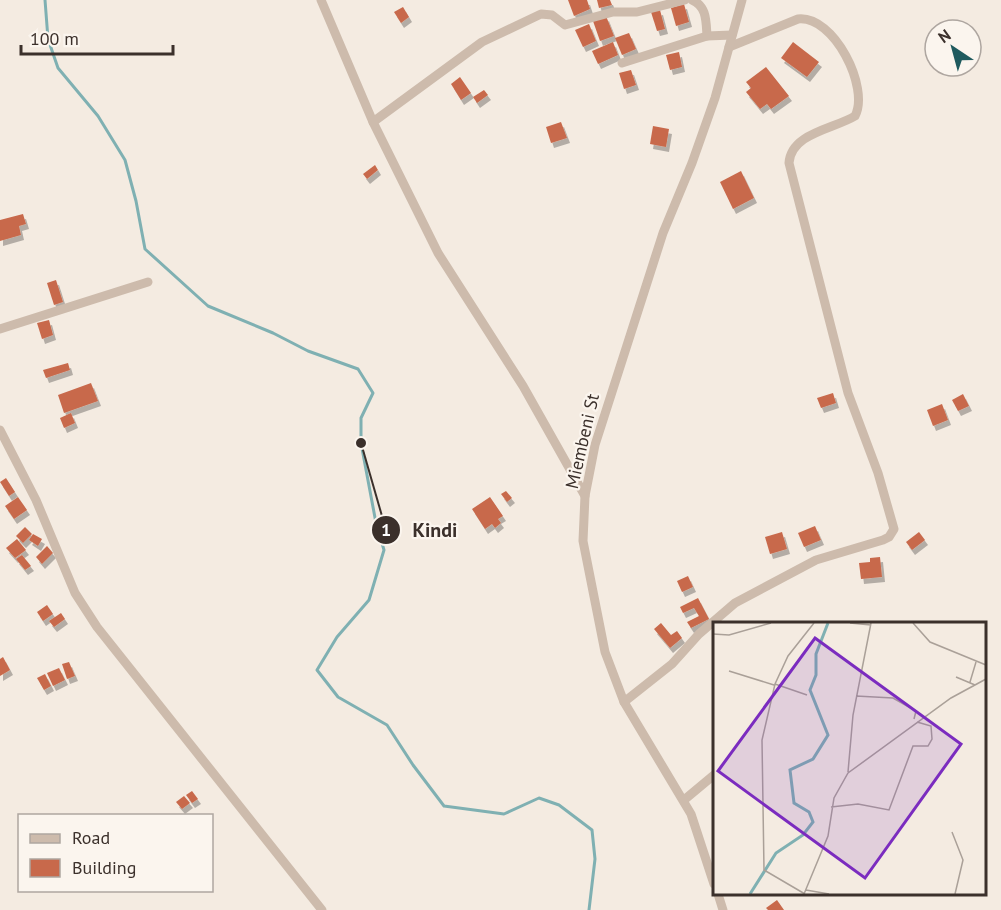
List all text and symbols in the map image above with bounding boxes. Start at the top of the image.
scale bar [21,18,172,56]
north arrow [923,18,983,78]
text: N [934,25,954,47]
text: 100 m [30,27,79,50]
street label: Miembeni St [560,391,604,491]
callout: Kindi [371,511,470,549]
text: Kindi [413,517,457,543]
text: 1 [381,518,391,541]
inset map [713,622,986,895]
legend [18,814,213,892]
text: Road [72,826,110,849]
text: Building [72,856,136,879]

